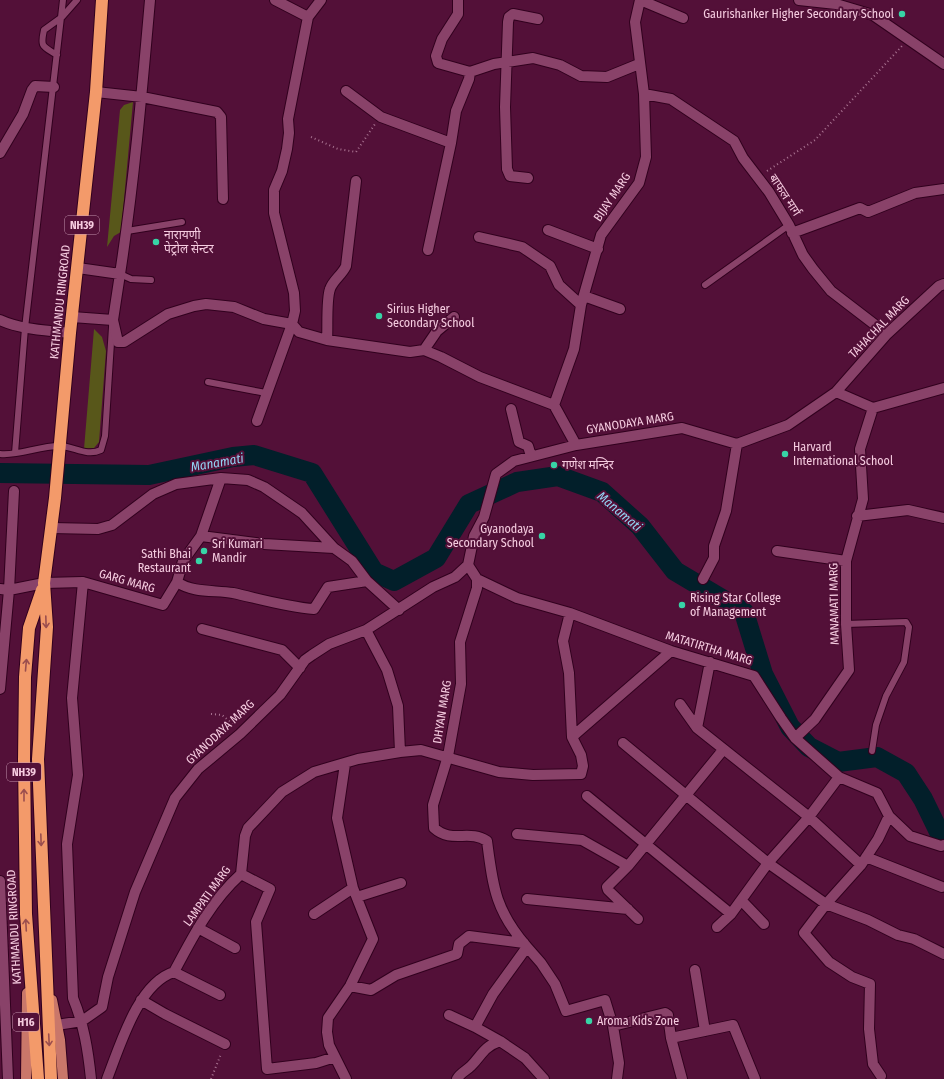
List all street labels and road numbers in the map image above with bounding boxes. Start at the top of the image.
street label: BIJAY MARG [591,170,633,224]
street label: बाफल मार्ग [766,171,804,219]
road number: NH39 [65,216,99,234]
street label: KATHMANDU RINGROAD [47,244,73,360]
street label: TAHACHAL MARG [846,293,912,361]
street label: GYANODAYA MARG [585,409,675,437]
street label: MANAMATI MARG [826,563,842,645]
street label: GARG MARG [97,566,157,596]
street label: MATATIRTHA MARG [664,628,754,668]
street label: DHYAN MARG [430,679,454,745]
street label: GYANODAYA MARG [183,697,257,767]
road number: NH39 [7,763,41,781]
street label: LAMPATI MARG [180,863,234,929]
street label: KATHMANDU RINGROAD [4,869,24,985]
road number: H16 [13,1013,39,1031]

